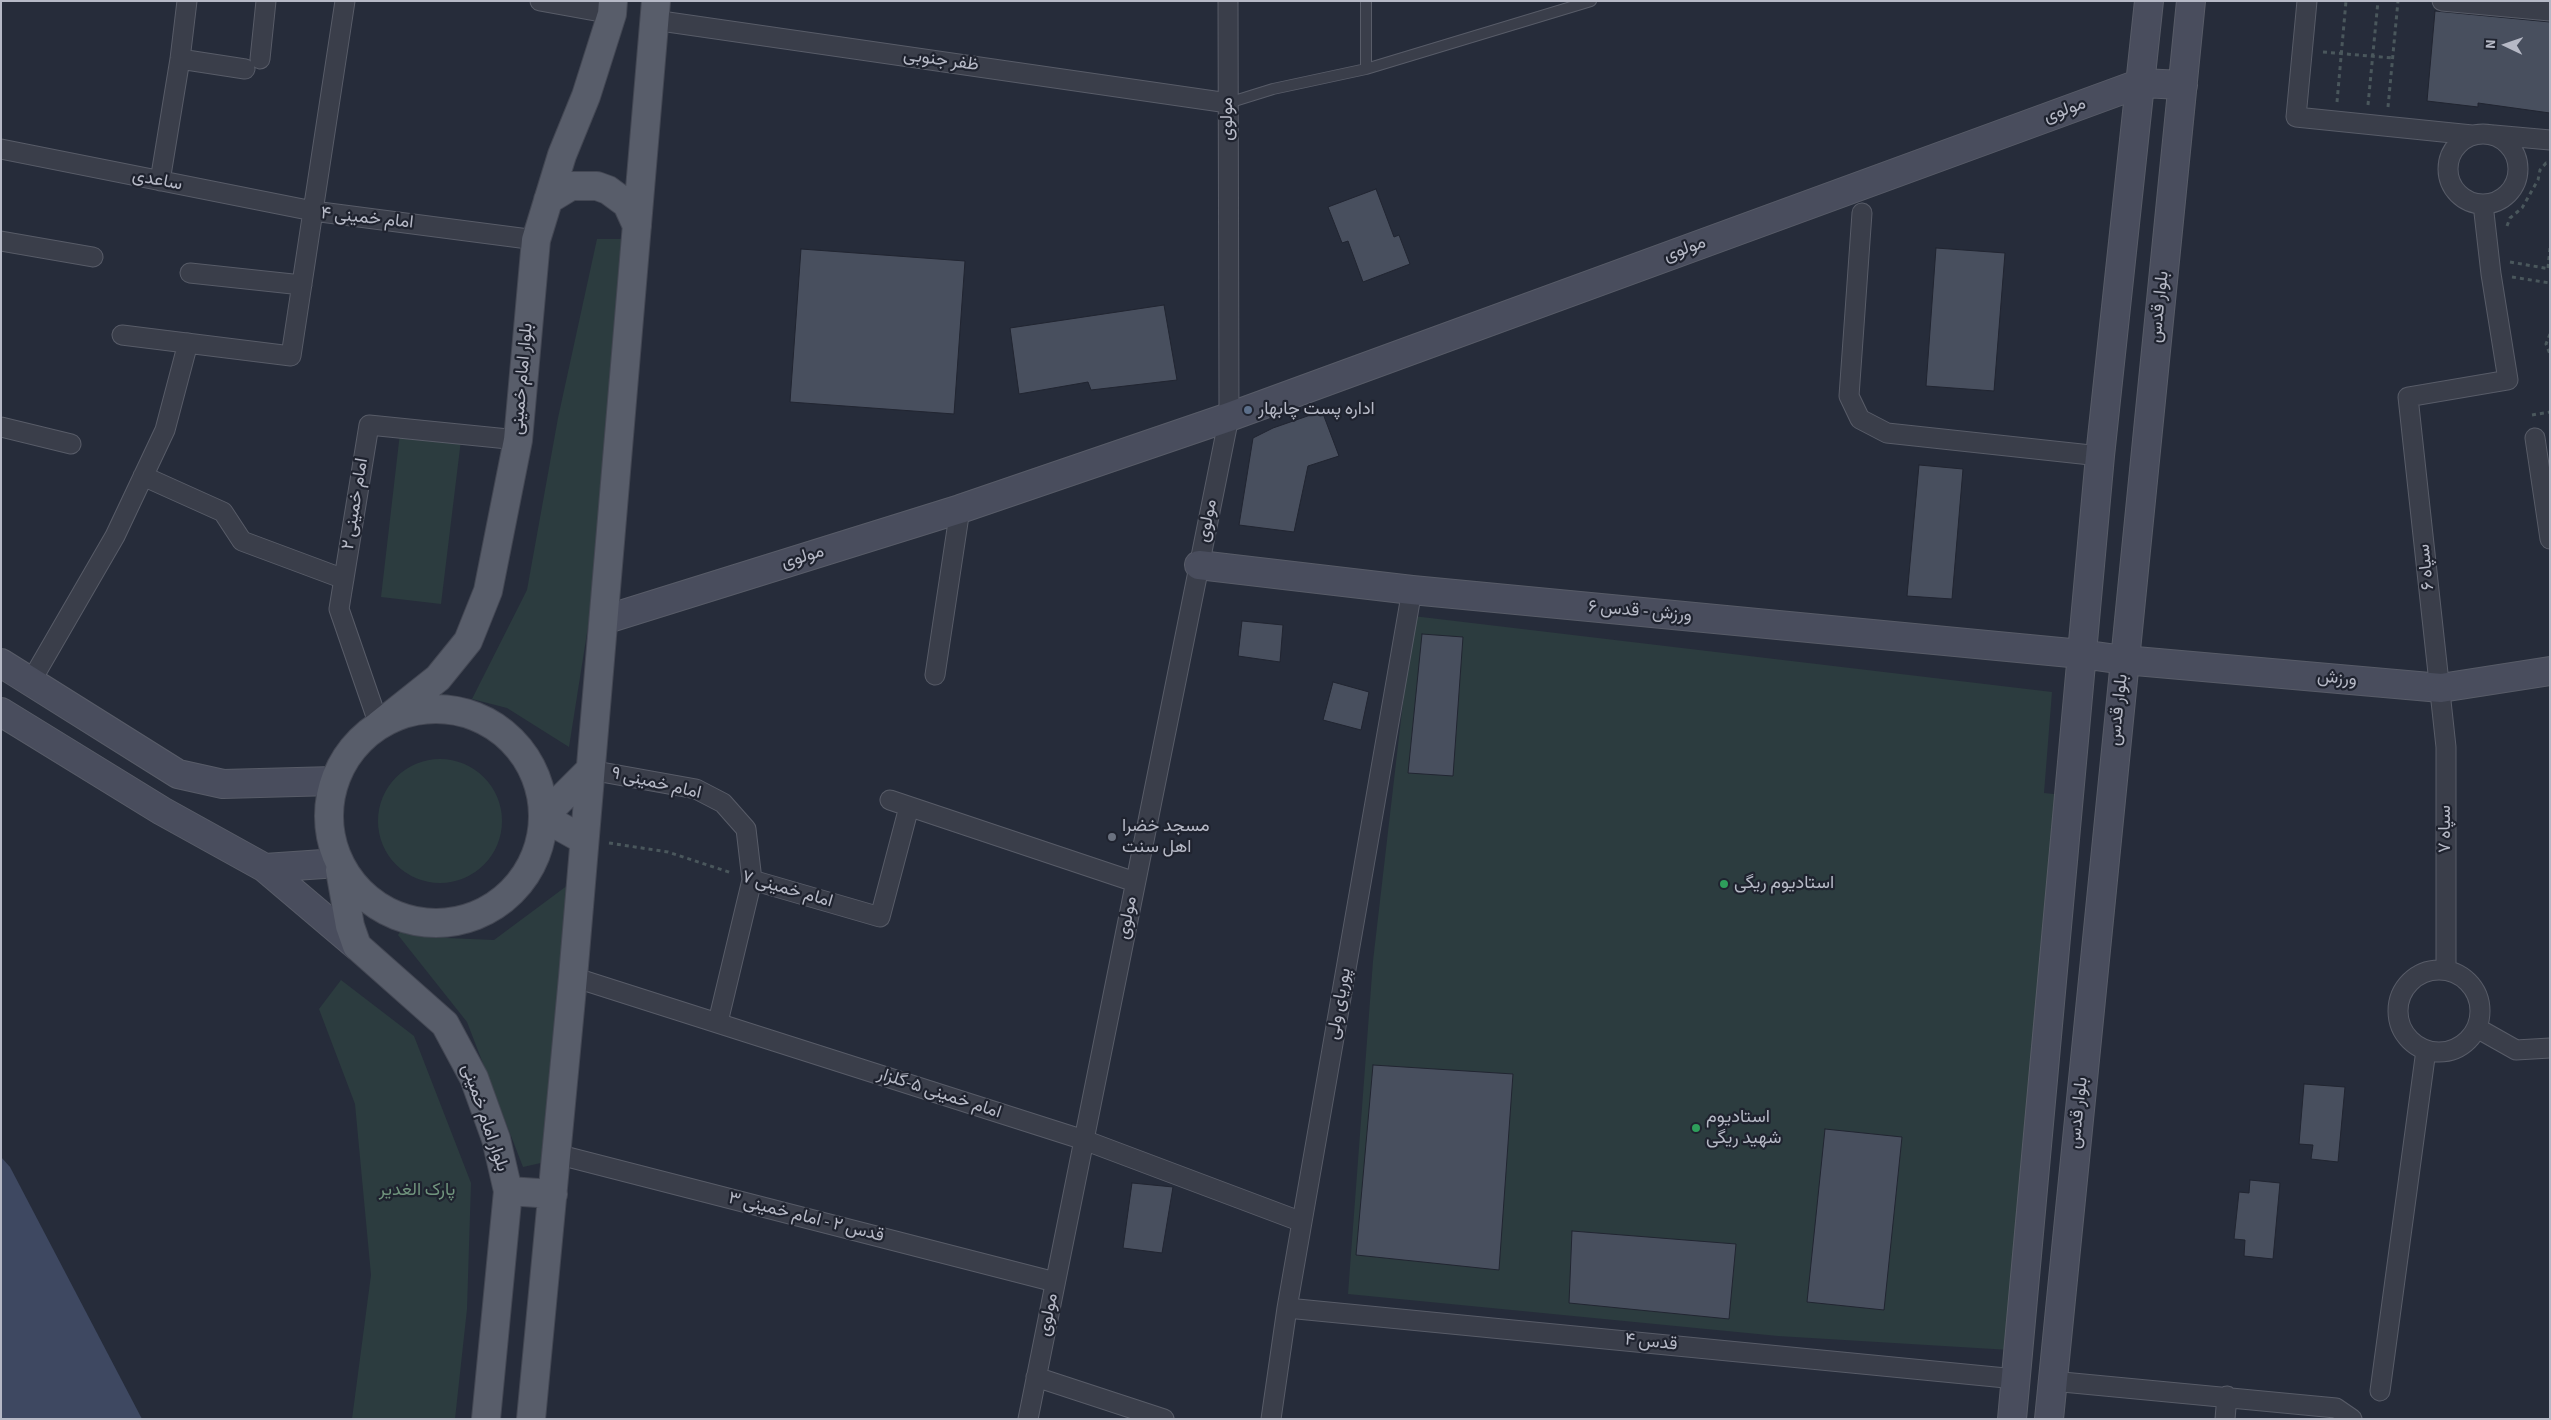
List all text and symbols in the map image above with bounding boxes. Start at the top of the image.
north arrow [2481,20,2531,70]
text: N [2481,39,2501,49]
street label: ظفر جنوبی [902,45,980,77]
street label: مولوی [2041,93,2089,129]
street label: مولوی [1217,97,1239,141]
street label: ساعدی [130,166,184,196]
street label: امام خمینی ۴ [319,203,415,235]
street label: مولوی [1661,232,1709,268]
street label: بلوار قدس [2145,270,2175,344]
street label: بلوار امام خمینی [507,322,539,436]
place label: اداره پست چابهار [1258,399,1375,421]
marker: اداره پست چابهار [1242,404,1254,416]
street label: امام خمینی ۲ [338,457,374,551]
street label: مولوی [1193,498,1223,544]
street label: مولوی [779,541,827,575]
street label: سپاه ۶ [2414,543,2440,591]
street label: ورزش - قدس ۶ [1587,597,1693,627]
street label: ورزش [2316,667,2358,691]
street label: بلوار قدس [2104,673,2134,747]
street label: امام خمینی ۹ [609,763,703,805]
street label: سپاه ۷ [2435,805,2457,853]
place label: مسجد خضرا اهل سنت [1122,816,1210,859]
marker: مسجد خضرا اهل سنت [1106,831,1118,843]
street label: امام خمینی ۷ [739,867,835,913]
place label: استادیوم ریگی [1734,873,1834,895]
marker: استادیوم ریگی [1718,878,1730,890]
street label: مولوی [1113,895,1143,941]
street label: پوریای ولی [1323,967,1357,1041]
street label: بلوار امام خمینی [455,1061,513,1175]
street label: امام خمینی ۵-گلزار [874,1064,1004,1124]
street label: بلوار قدس [2064,1076,2094,1150]
place label: استادیوم شهید ریگی [1706,1107,1782,1150]
marker: استادیوم شهید ریگی [1690,1122,1702,1134]
park label: پارک الغدیر [379,1180,455,1202]
street label: قدس ۲ - امام خمینی ۳ [726,1188,886,1248]
street label: مولوی [1034,1292,1064,1338]
street label: قدس ۴ [1624,1329,1678,1357]

